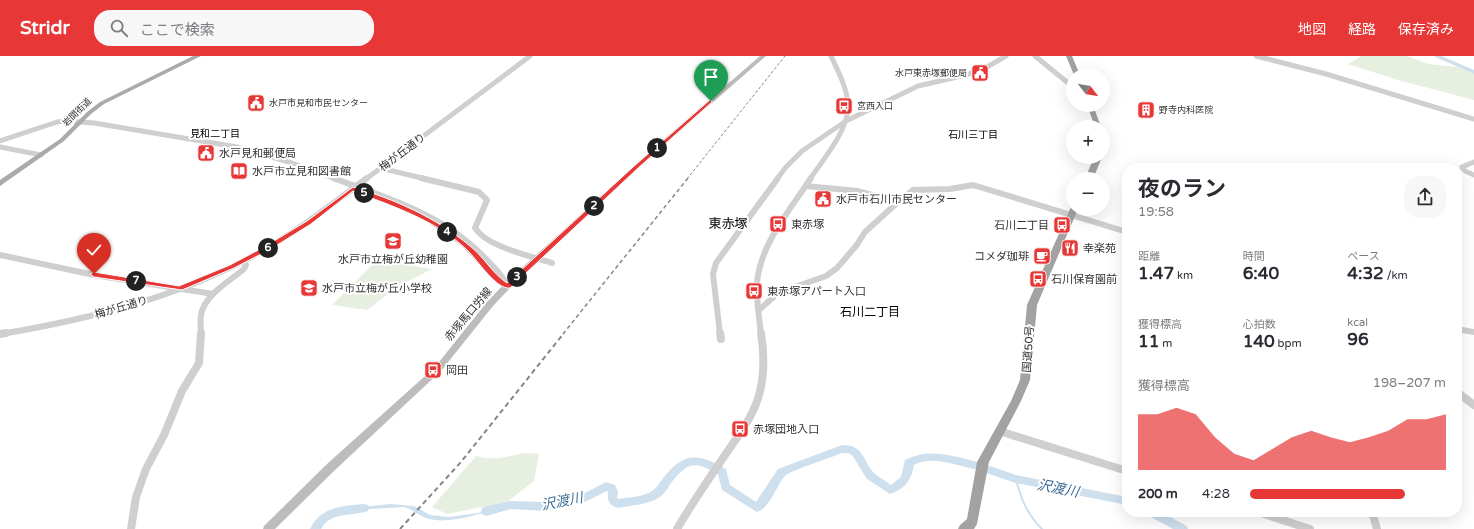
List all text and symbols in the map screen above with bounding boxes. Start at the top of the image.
search box [94,10,374,46]
text: Stridr [20,17,70,39]
icon: search [108,17,130,39]
text: ここで検索 [140,21,215,39]
text: 地図 [1298,21,1326,38]
text: 経路 [1348,21,1376,38]
text: 保存済み [1398,21,1454,38]
pin [694,60,728,101]
public building icon: 水戸東赤塚郵便局 [970,63,990,83]
icon: arrive [700,66,722,88]
place label: 水戸東赤塚郵便局 [895,68,967,79]
north arrow [1066,68,1110,112]
map controls [1066,68,1110,216]
public building icon: 水戸市見和市民センター [246,93,266,113]
street label: 岩間街道 [61,96,94,129]
bus stop icon: 宮西入口 [834,96,854,116]
place label: 水戸市見和市民センター [269,98,368,109]
building icon: 野寺内科医院 [1136,100,1156,120]
place label: 宮西入口 [857,101,893,112]
place label: 野寺内科医院 [1159,105,1213,116]
button: + [1066,120,1110,164]
district label: 見和二丁目 [190,128,240,140]
district label: 石川三丁目 [948,129,998,141]
street label: 梅が丘通り [376,131,428,174]
pin: 1 [647,138,667,158]
text: 1 [654,141,660,154]
public building icon: 水戸見和郵便局 [196,143,216,163]
place label: 水戸見和郵便局 [219,147,296,160]
library icon: 水戸市立見和図書館 [229,161,249,181]
place label: 水戸市立見和図書館 [252,165,351,178]
button: − [1066,172,1110,216]
text: 夜のラン [1138,176,1226,202]
button: share [1404,176,1446,218]
pin: 5 [354,183,374,203]
text: 5 [361,186,367,199]
public building icon: 水戸市石川市民センター [813,189,833,209]
place label: 水戸市石川市民センター [836,193,957,206]
pin: 2 [584,196,604,216]
text: 2 [591,199,597,212]
text: 19:58 [1138,204,1174,220]
bus stop icon: 東赤塚 [768,214,788,234]
bus stop icon: 石川二丁目 [1052,215,1072,235]
district label: 東赤塚 [708,216,748,232]
place label: 東赤塚 [791,218,824,231]
place label: 石川二丁目 [994,219,1049,232]
pin: 4 [437,222,457,242]
text: 4 [444,225,450,238]
school or university icon: 水戸市立梅が丘幼稚園 [383,231,403,251]
pin [77,233,111,274]
pin: 6 [258,238,278,258]
restaurant icon: 幸楽苑 [1060,238,1080,258]
icon: check [83,239,105,261]
text: 6 [265,241,271,254]
place label: 幸楽苑 [1083,242,1116,255]
cafe icon: コメダ珈琲 [1032,246,1052,266]
place label: コメダ珈琲 [974,250,1029,263]
text: 距離 [1138,250,1160,263]
text: 時間 [1243,250,1265,263]
text: ペース [1347,250,1380,263]
place label: 水戸市立梅が丘幼稚園 [338,253,448,266]
text: 1.47 [1138,263,1174,284]
text: 6:40 [1243,263,1279,284]
text: 4:32 [1347,263,1384,284]
pin: 3 [507,267,527,287]
bus stop icon: 石川保育園前 [1028,269,1048,289]
text: km [1174,269,1193,282]
text: /km [1384,269,1408,282]
text: 3 [514,270,520,283]
pin: 7 [126,271,146,291]
place label: 石川保育園前 [1051,273,1117,286]
text: 7 [133,274,139,287]
school or university icon: 水戸市立梅が丘小学校 [299,278,319,298]
bus stop icon: 東赤塚アパート入口 [744,281,764,301]
place label: 水戸市立梅が丘小学校 [322,282,432,295]
street label: 赤塚馬口労線 [442,285,495,344]
place label: 東赤塚アパート入口 [767,285,866,298]
street label: 梅が丘通り [93,294,149,321]
district label: 石川二丁目 [840,305,900,319]
text: kcal [1347,316,1368,329]
text: 獲得標高 [1138,318,1182,331]
text: 心拍数 [1243,318,1276,331]
street label: 国道50号 [1020,325,1037,373]
text: 96 [1347,329,1369,350]
text: 11 [1138,331,1159,352]
text: 140 [1243,331,1275,352]
text: m [1159,337,1172,350]
text: bpm [1275,337,1302,350]
bus stop icon: 岡田 [423,360,443,380]
place label: 岡田 [446,364,468,377]
text: 198–207 m [1373,375,1446,391]
text: 獲得標高 [1138,378,1190,394]
bus stop icon: 赤塚団地入口 [730,419,750,439]
place label: 赤塚団地入口 [753,423,819,436]
water label: 沢渡川 [1036,476,1082,501]
text: 200 m [1138,486,1178,502]
text: 4:28 [1202,486,1230,502]
water label: 沢渡川 [540,489,586,514]

